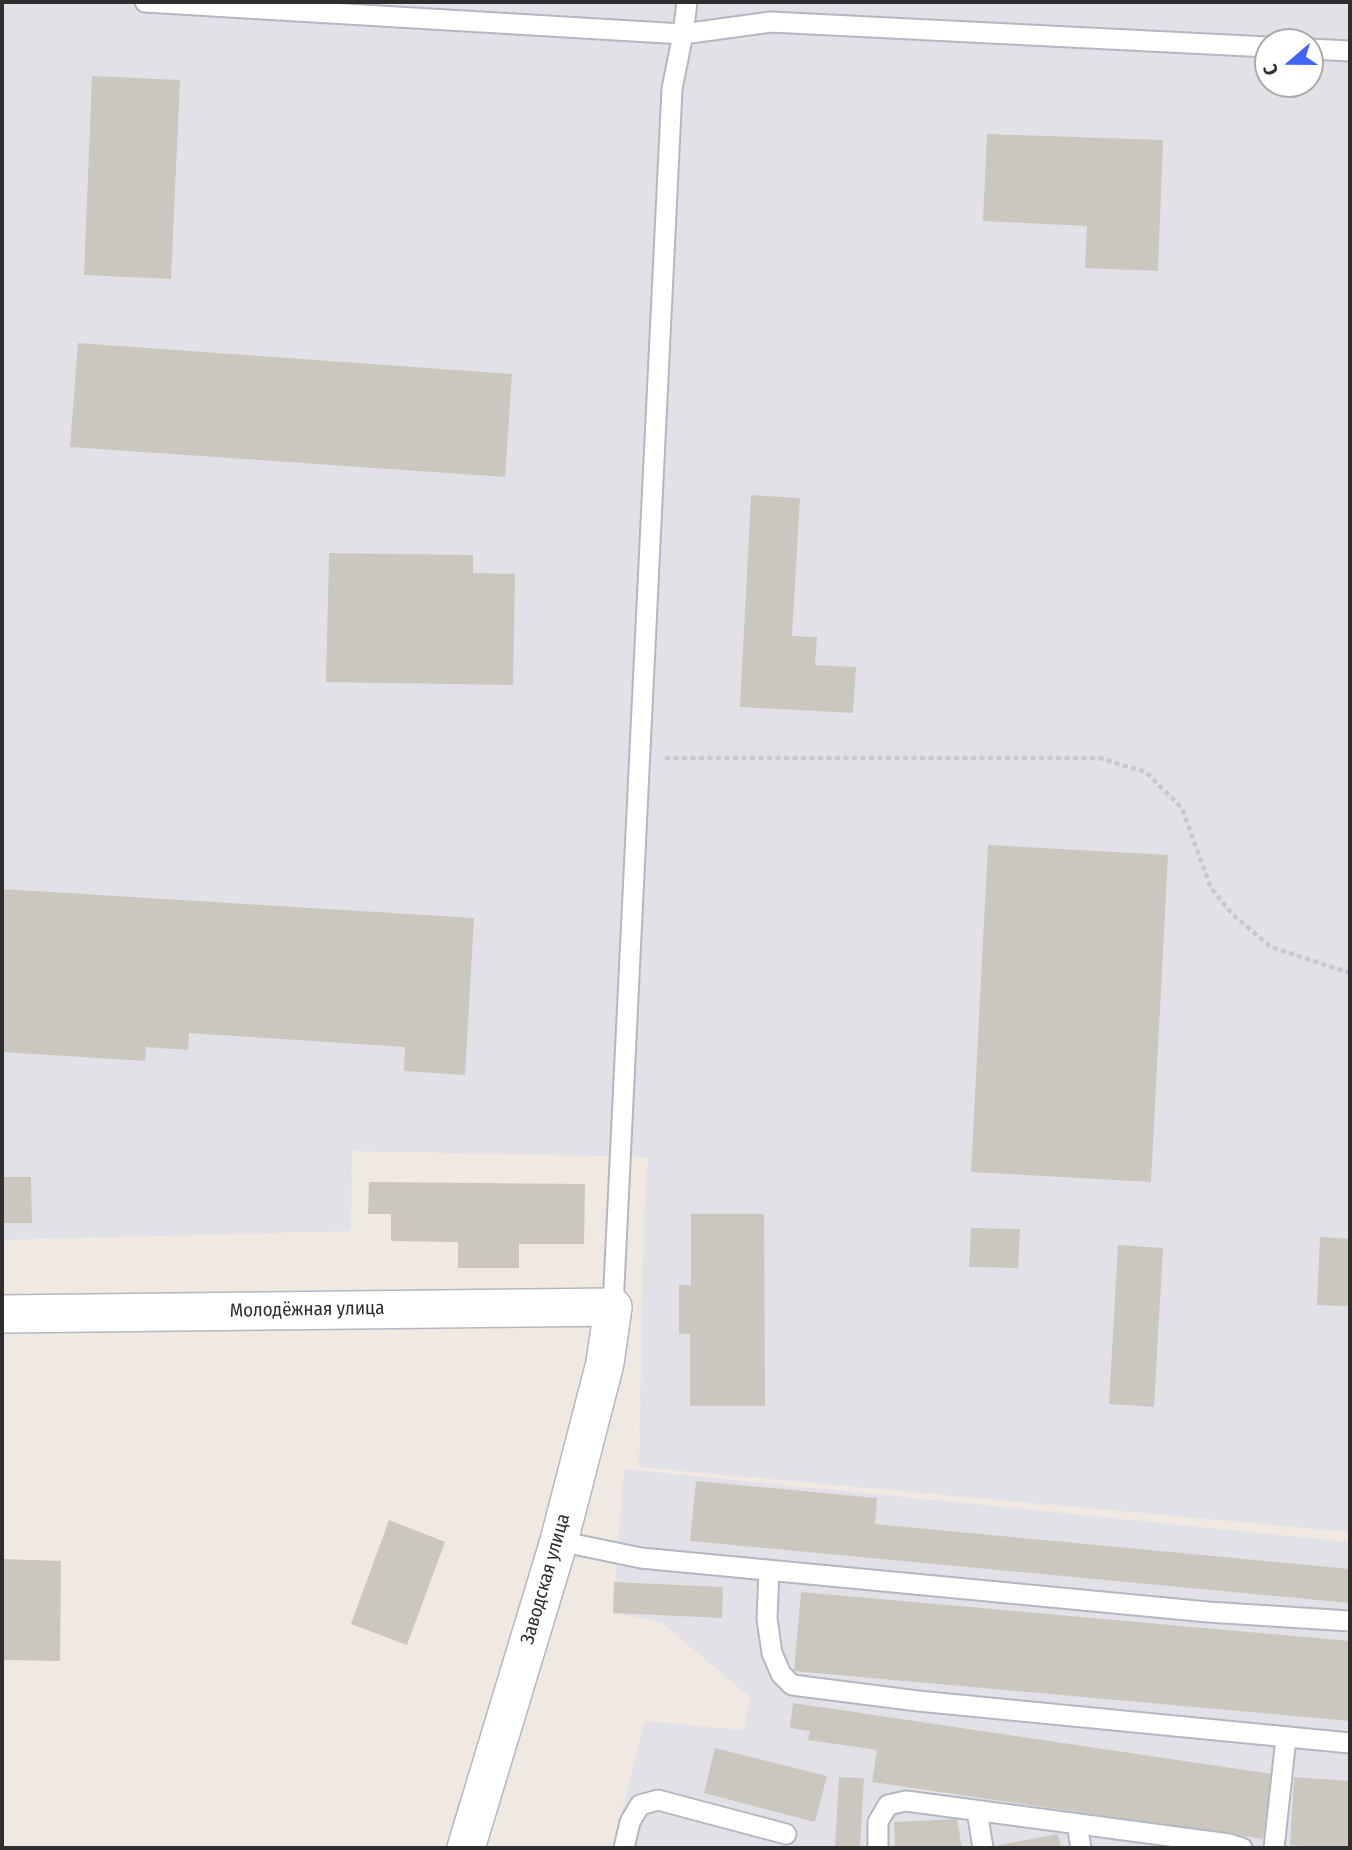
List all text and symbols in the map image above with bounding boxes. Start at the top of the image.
north arrow [1254,28,1324,98]
text: С [1258,61,1283,78]
street label: Молодёжная улица [229,1297,385,1323]
street label: Заводская улица [516,1511,576,1647]

